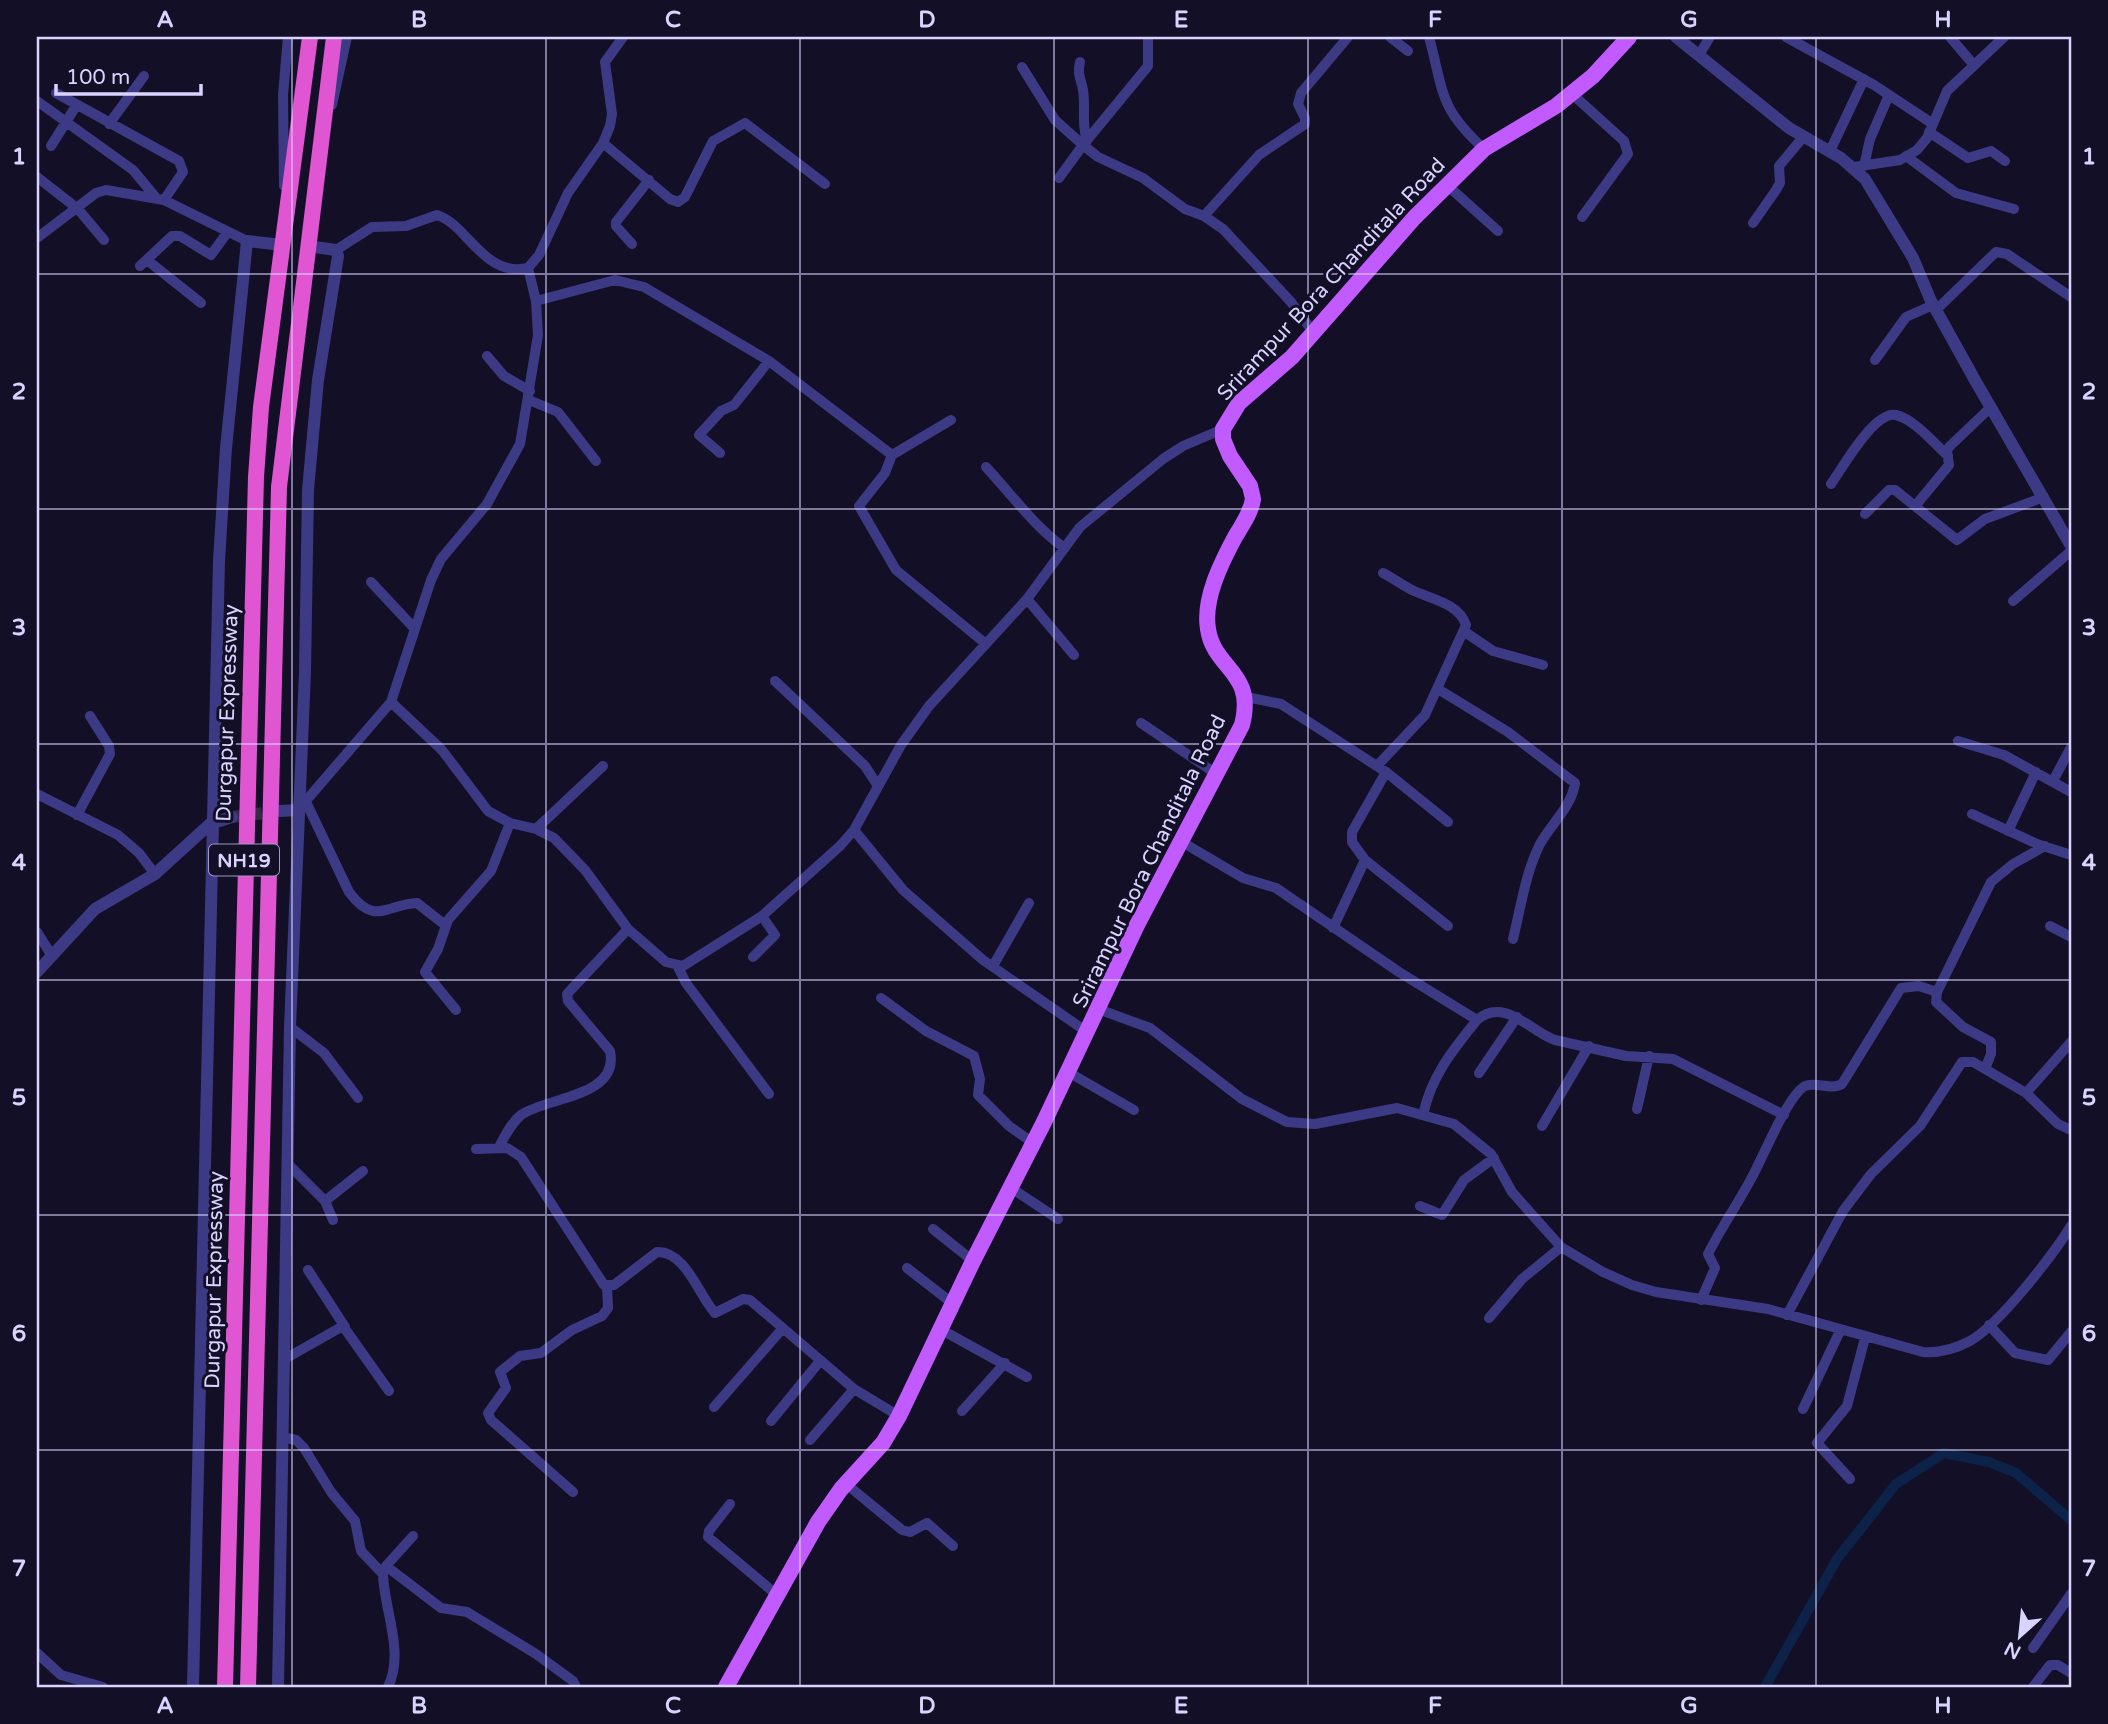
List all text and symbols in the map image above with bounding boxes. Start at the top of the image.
text: A [156,6,174,34]
text: B [411,6,427,34]
text: C [665,6,681,34]
text: D [918,6,936,34]
text: E [1174,6,1188,34]
text: F [1428,6,1442,34]
text: G [1680,6,1698,34]
text: H [1934,6,1952,34]
scale bar [56,52,201,96]
text: 100 m [66,65,130,90]
text: 1 [12,143,26,171]
text: 1 [2082,143,2096,171]
street label: Srirampur Bora Chanditala Road [1212,153,1451,406]
text: 2 [12,378,26,406]
text: 2 [2082,378,2096,406]
street label: Durgapur Expressway [211,604,244,822]
text: 3 [12,614,26,642]
text: 3 [2082,614,2096,642]
street label: Srirampur Bora Chanditala Road [1067,711,1231,1012]
road number: NH19 [209,845,279,876]
text: 4 [12,849,27,877]
text: 4 [2082,849,2097,877]
text: 5 [12,1084,26,1112]
text: 5 [2082,1084,2096,1112]
street label: Durgapur Expressway [200,1171,229,1389]
text: 6 [12,1320,26,1348]
text: 6 [2082,1320,2096,1348]
text: 7 [12,1555,26,1583]
text: 7 [2082,1555,2096,1583]
north arrow [1986,1602,2056,1672]
text: N [2001,1637,2025,1664]
text: A [156,1692,174,1720]
text: B [411,1692,427,1720]
text: C [665,1692,681,1720]
text: D [918,1692,936,1720]
text: E [1174,1692,1188,1720]
text: F [1428,1692,1442,1720]
text: G [1680,1692,1698,1720]
text: H [1934,1692,1952,1720]

